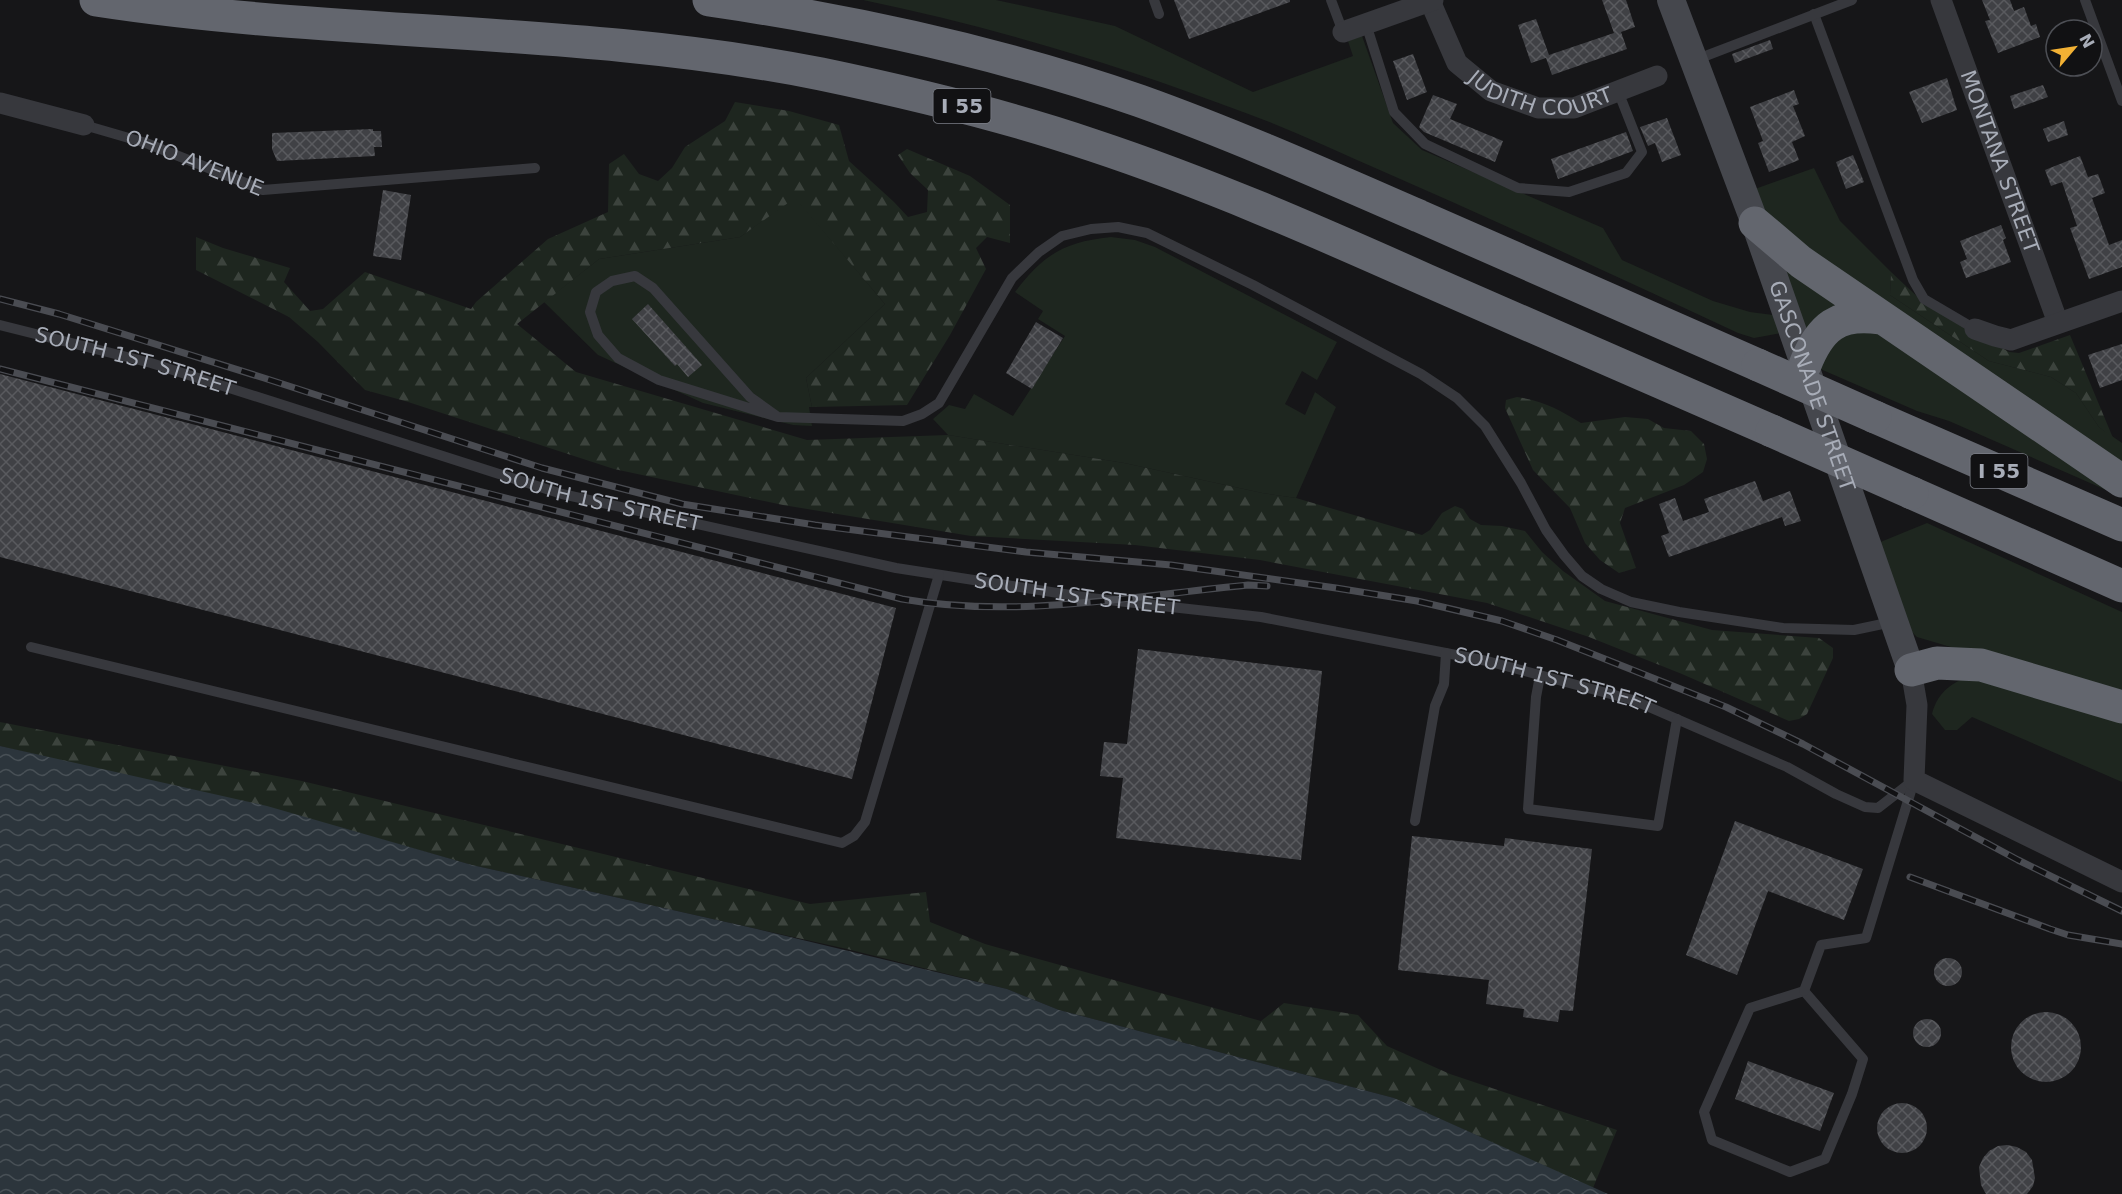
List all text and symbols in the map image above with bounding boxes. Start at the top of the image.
north arrow [2044,18,2104,78]
text: N [2075,31,2098,51]
street label: JUDITH COURT [1462,64,1616,120]
street label: MONTANA STREET [1955,67,2044,257]
road number: I 55 [934,89,990,123]
street label: OHIO AVENUE [123,126,267,201]
street label: GASCONADE STREET [1764,277,1860,495]
street label: SOUTH 1ST STREET [32,322,238,401]
road number: I 55 [1970,454,2028,488]
street label: SOUTH 1ST STREET [497,463,704,537]
street label: SOUTH 1ST STREET [973,568,1181,620]
street label: SOUTH 1ST STREET [1452,643,1659,720]

